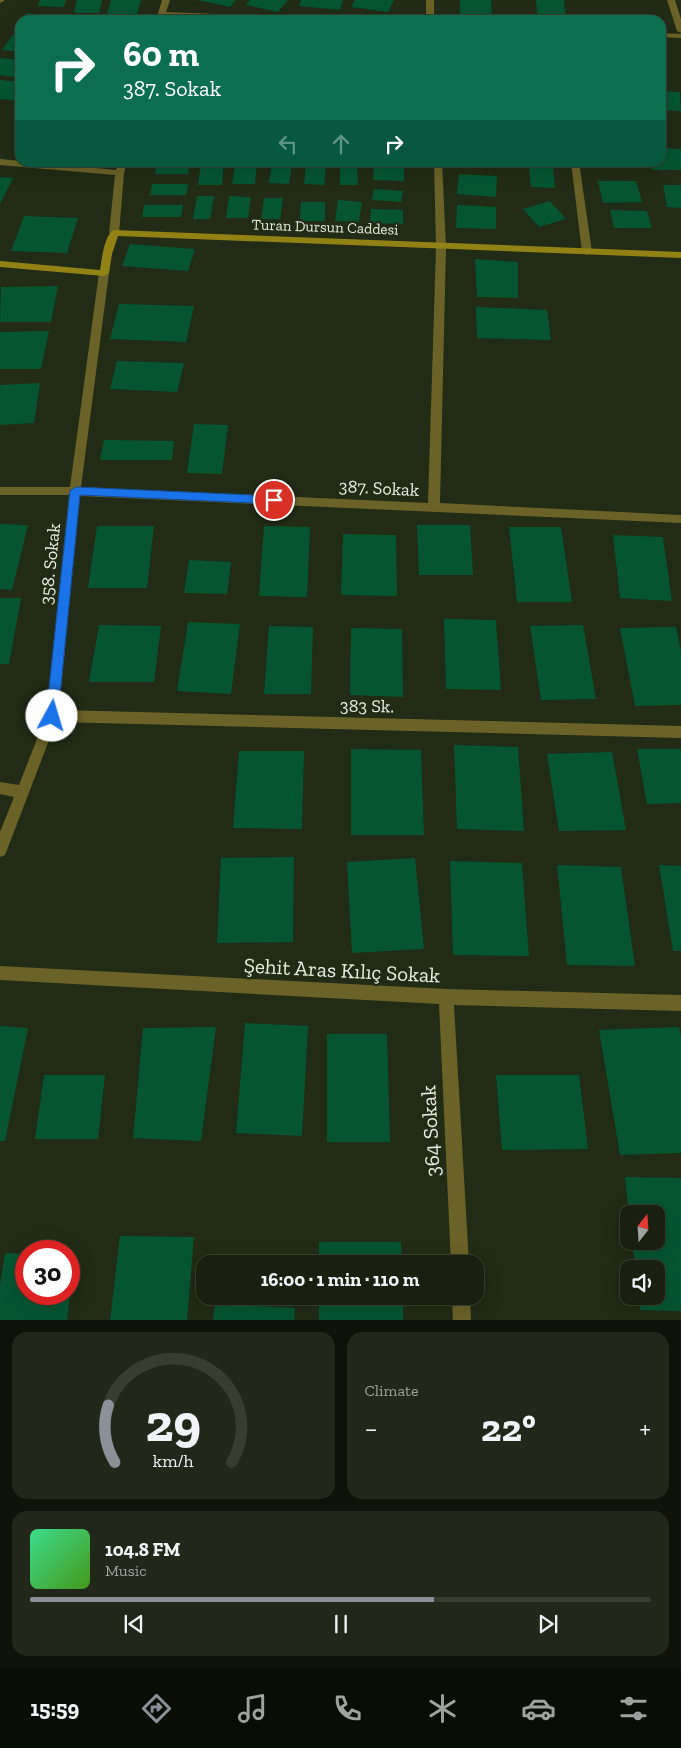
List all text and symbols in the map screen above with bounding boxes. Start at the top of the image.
text: 60 m [123,33,199,75]
icon: right [40,35,105,100]
text: 387. Sokak [123,75,221,102]
icon: left [274,130,302,158]
icon: ahead [327,130,355,158]
icon: right [380,130,408,158]
street label: Turan Dursun Caddesi [251,215,399,239]
street label: 387. Sokak [338,475,420,501]
pin [253,479,295,521]
icon: arrive [260,486,288,514]
street label: 358. Sokak [35,522,65,606]
position arrow [25,689,77,741]
street label: 383 Sk. [340,695,394,717]
street label: Şehit Aras Kılıç Sokak [243,952,441,988]
street label: 364 Sokak [415,1085,445,1177]
north arrow [620,1205,665,1250]
map controls [620,1205,665,1305]
speed limit sign: 30 [15,1240,80,1305]
button: sound [620,1260,665,1305]
text: 16:00 · 1 min · 110 m [261,1268,419,1291]
text: Climate [365,1381,419,1400]
text: 29 [145,1392,201,1454]
text: 22° [481,1405,536,1451]
text: − [365,1412,378,1445]
text: + [639,1412,651,1445]
text: km/h [153,1450,194,1472]
text: 104.8 FM [105,1538,180,1561]
text: Music [105,1561,147,1580]
icon: previous [120,1610,148,1638]
icon: pause [327,1610,355,1638]
icon: next [534,1610,562,1638]
icon: directions [139,1691,174,1726]
icon: music [235,1691,270,1726]
icon: phone [330,1691,365,1726]
icon: climate [425,1691,460,1726]
icon: car [521,1691,556,1726]
icon: filters [616,1691,651,1726]
text: 15:59 [30,1695,79,1722]

